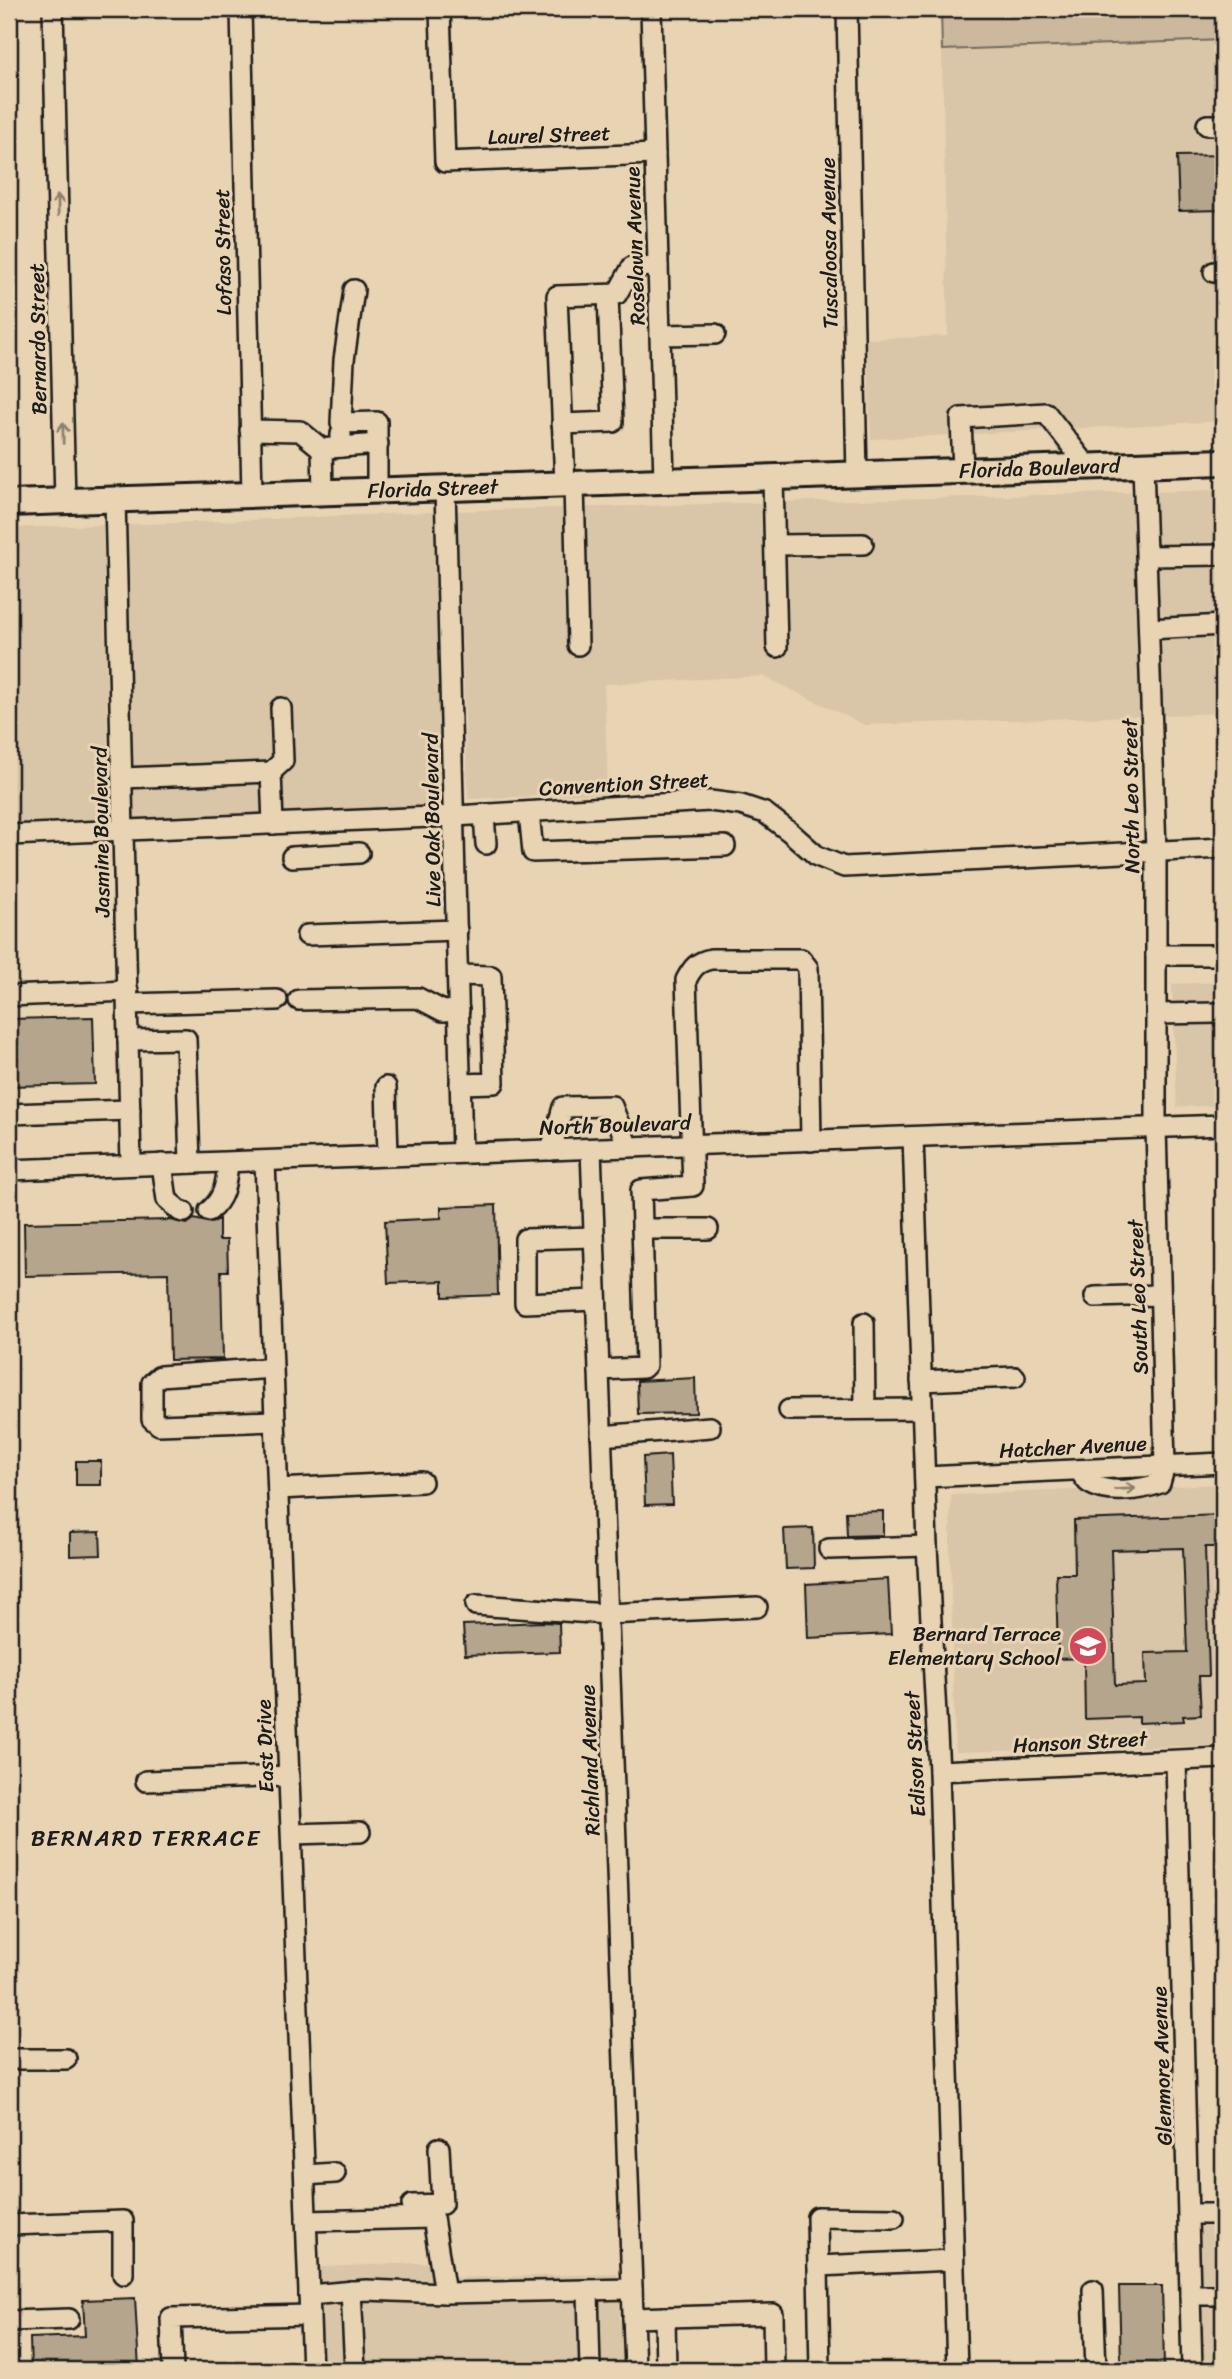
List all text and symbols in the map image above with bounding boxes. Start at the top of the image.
street label: Laurel Street [487,114,611,156]
street label: Tuscaloosa Avenue [809,157,849,329]
street label: Roselawn Avenue [613,166,657,326]
street label: Lofaso Street [203,188,243,316]
one-way arrow [51,194,64,217]
street label: Bernardo Street [18,263,58,415]
one-way arrow [56,421,70,444]
street label: Florida Boulevard [958,446,1122,490]
street label: Florida Street [367,467,500,510]
street label: North Leo Street [1111,717,1151,874]
street label: Live Oak Boulevard [411,731,453,907]
street label: Jasmine Boulevard [80,745,122,918]
street label: Convention Street [538,761,710,807]
street label: North Boulevard [539,1103,693,1147]
street label: South Leo Street [1116,1217,1160,1375]
street label: Hatcher Avenue [998,1424,1148,1470]
one-way arrow [1113,1483,1136,1496]
place label: Bernard Terrace Elementary School [888,1615,1062,1677]
school or university icon: Bernard Terrace Elementary School [1067,1625,1109,1667]
street label: Richland Avenue [568,1683,612,1836]
street label: Edison Street [893,1689,937,1818]
street label: East Drive [244,1699,286,1793]
street label: Hanson Street [1012,1719,1150,1764]
district label: BERNARD TERRACE [31,1818,261,1859]
street label: Glenmore Avenue [1140,1986,1184,2146]

